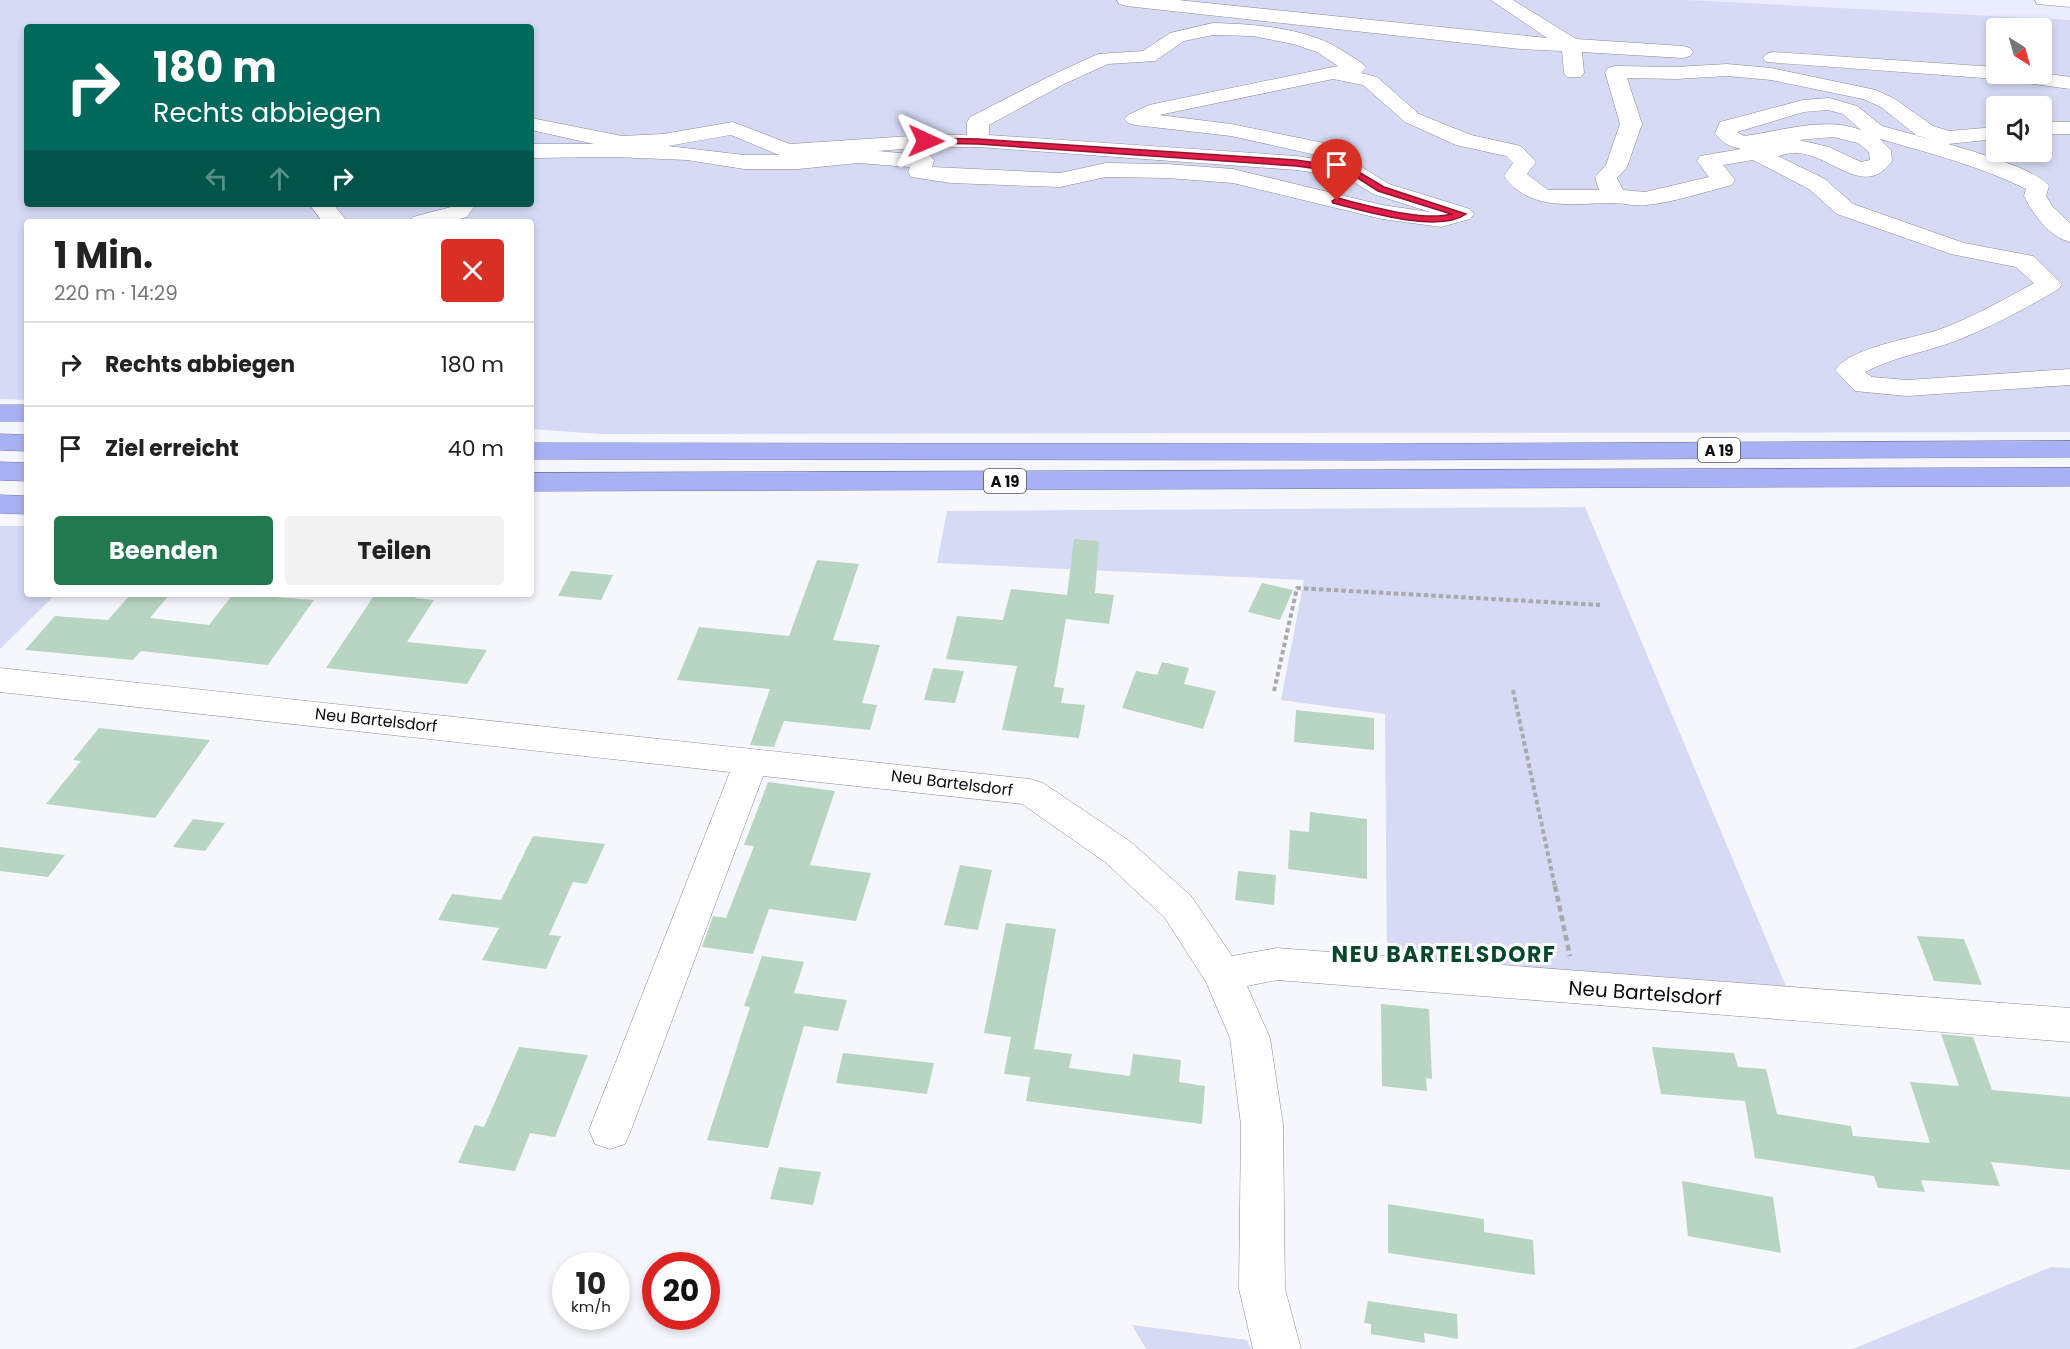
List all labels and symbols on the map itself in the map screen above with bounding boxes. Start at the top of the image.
north arrow [1986,18,2052,84]
position arrow [894,109,958,173]
pin [1311,139,1362,201]
road number: A 19 [1698,438,1740,462]
road number: A 19 [984,469,1026,493]
street label: Neu Bartelsdorf [314,702,438,738]
street label: Neu Bartelsdorf [890,764,1014,802]
district label: NEU BARTELSDORF [1332,939,1556,970]
street label: Neu Bartelsdorf [1568,974,1722,1012]
speed limit sign: 20 [642,1252,720,1330]

